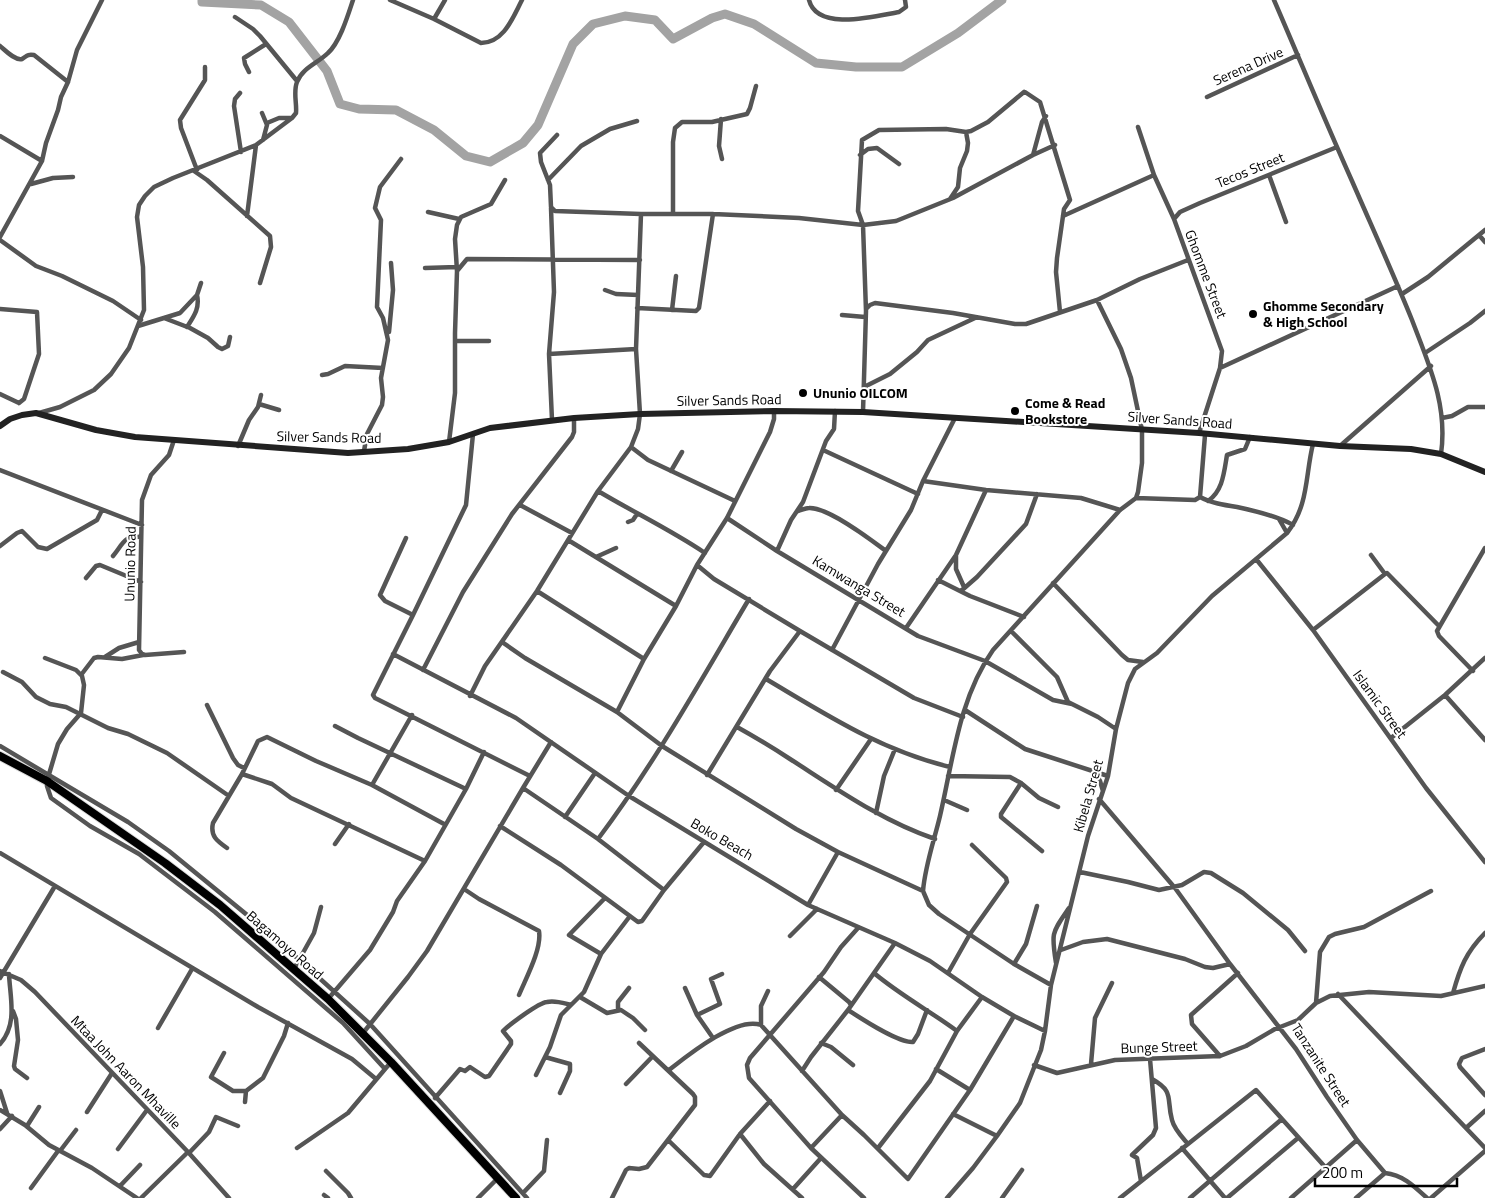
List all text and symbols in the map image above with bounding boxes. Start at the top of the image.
street label: Serena Drive [1209,41,1286,90]
street label: Tecos Street [1212,146,1287,193]
street label: Ghomme Street [1180,227,1233,321]
place label: Ghomme Secondary & High School [1263,295,1384,332]
marker: Ghomme Secondary & High School [1247,308,1259,320]
place label: Ununio OILCOM [813,382,908,403]
marker: Ununio OILCOM [797,387,809,399]
street label: Silver Sands Road [676,388,782,411]
place label: Come & Read Bookstore [1025,392,1105,429]
marker: Come & Read Bookstore [1009,405,1021,417]
street label: Silver Sands Road [1127,405,1233,434]
street label: Silver Sands Road [276,425,382,448]
street label: Ununio Road [118,526,141,602]
street label: Kamwanga Street [809,549,910,622]
street label: Islamic Street [1348,665,1413,742]
street label: Kibela Street [1067,757,1108,835]
street label: Boko Beach [687,812,758,865]
street label: Bagamoyo Road [242,905,329,984]
street label: Mtaa John Aaron Mhaville [66,1010,186,1133]
street label: Tanzanite Street [1287,1019,1356,1111]
street label: Bunge Street [1120,1035,1198,1058]
scale bar [1315,1156,1458,1188]
text: 200 m [1322,1161,1363,1184]

